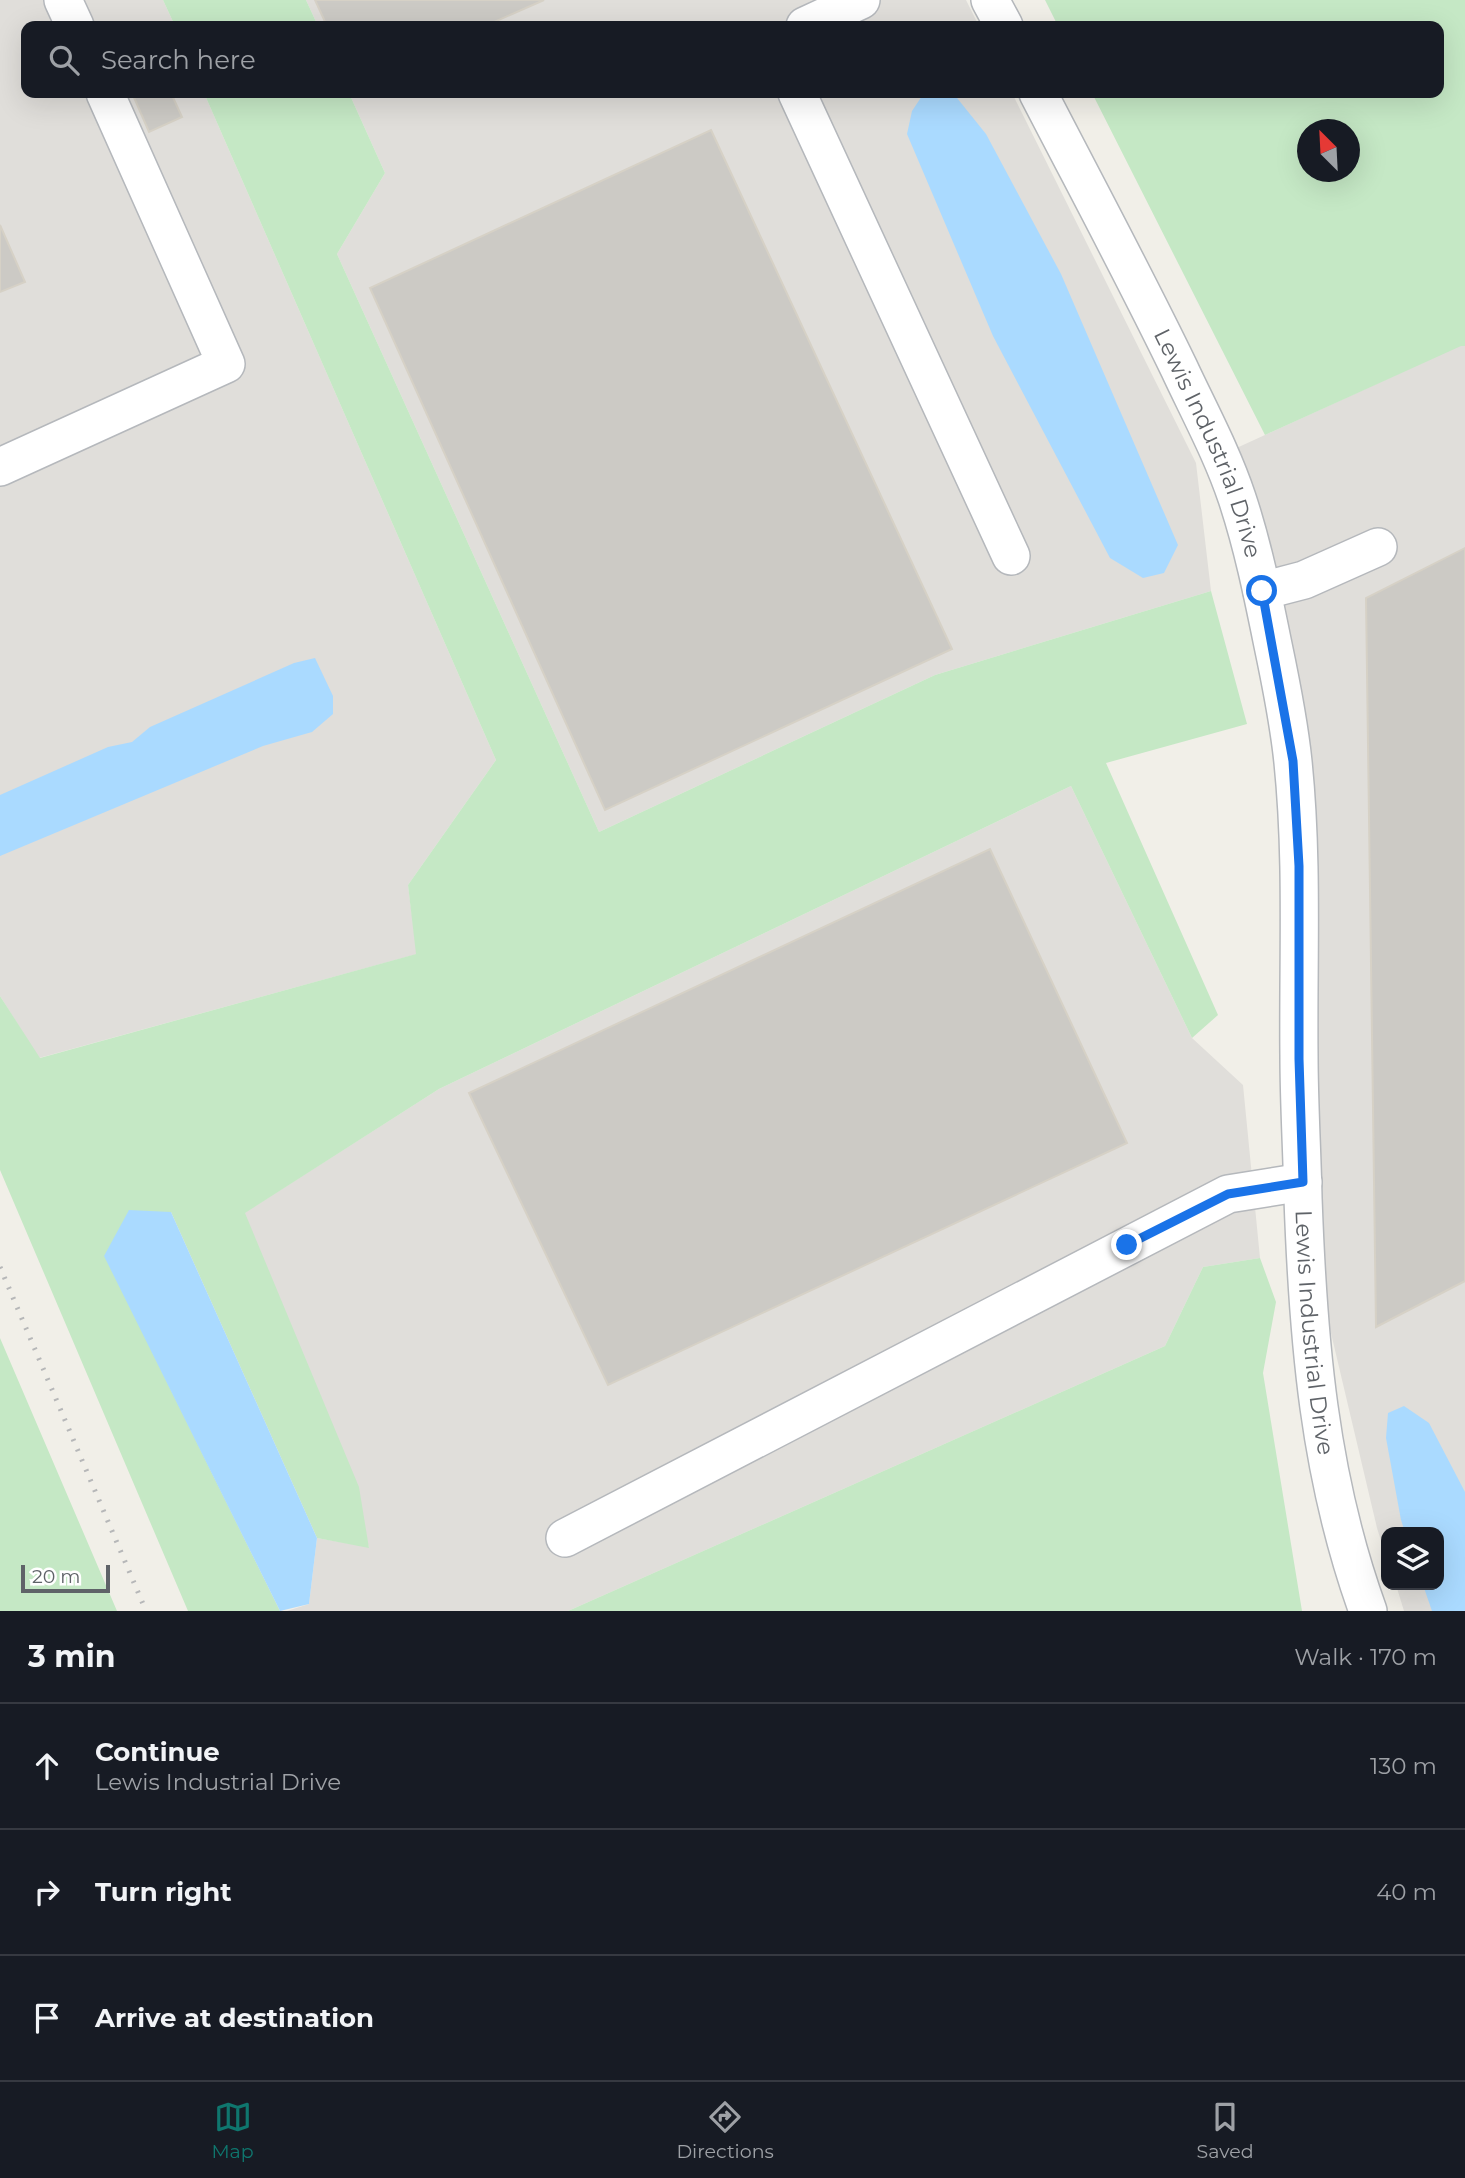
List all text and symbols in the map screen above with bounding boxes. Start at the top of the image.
search box [21,21,1444,98]
icon: search [45,41,83,79]
text: Search here [101,44,256,76]
north arrow [1297,119,1360,182]
street label: Lewis Industrial Drive [1148,324,1268,561]
route start [1246,575,1277,606]
street label: Lewis Industrial Drive [1289,1209,1340,1457]
route end [1111,1229,1142,1260]
map controls [1381,1527,1444,1590]
button: layers [1381,1527,1444,1590]
scale bar [21,1562,110,1594]
text: 20 m [32,1565,80,1588]
text: 3 min [28,1638,115,1675]
text: Walk · 170 m [1294,1643,1437,1671]
text: Continue [95,1736,220,1768]
icon: ahead [28,1747,66,1785]
text: 130 m [1370,1752,1437,1780]
text: Lewis Industrial Drive [95,1768,341,1796]
icon: right [28,1873,66,1911]
text: Turn right [95,1876,231,1908]
text: 40 m [1376,1878,1437,1906]
icon: arrive [28,1999,66,2037]
text: Arrive at destination [95,2002,374,2034]
tab: Map [211,2098,254,2163]
tab: Directions [676,2098,774,2163]
tab: Saved [1197,2098,1254,2163]

